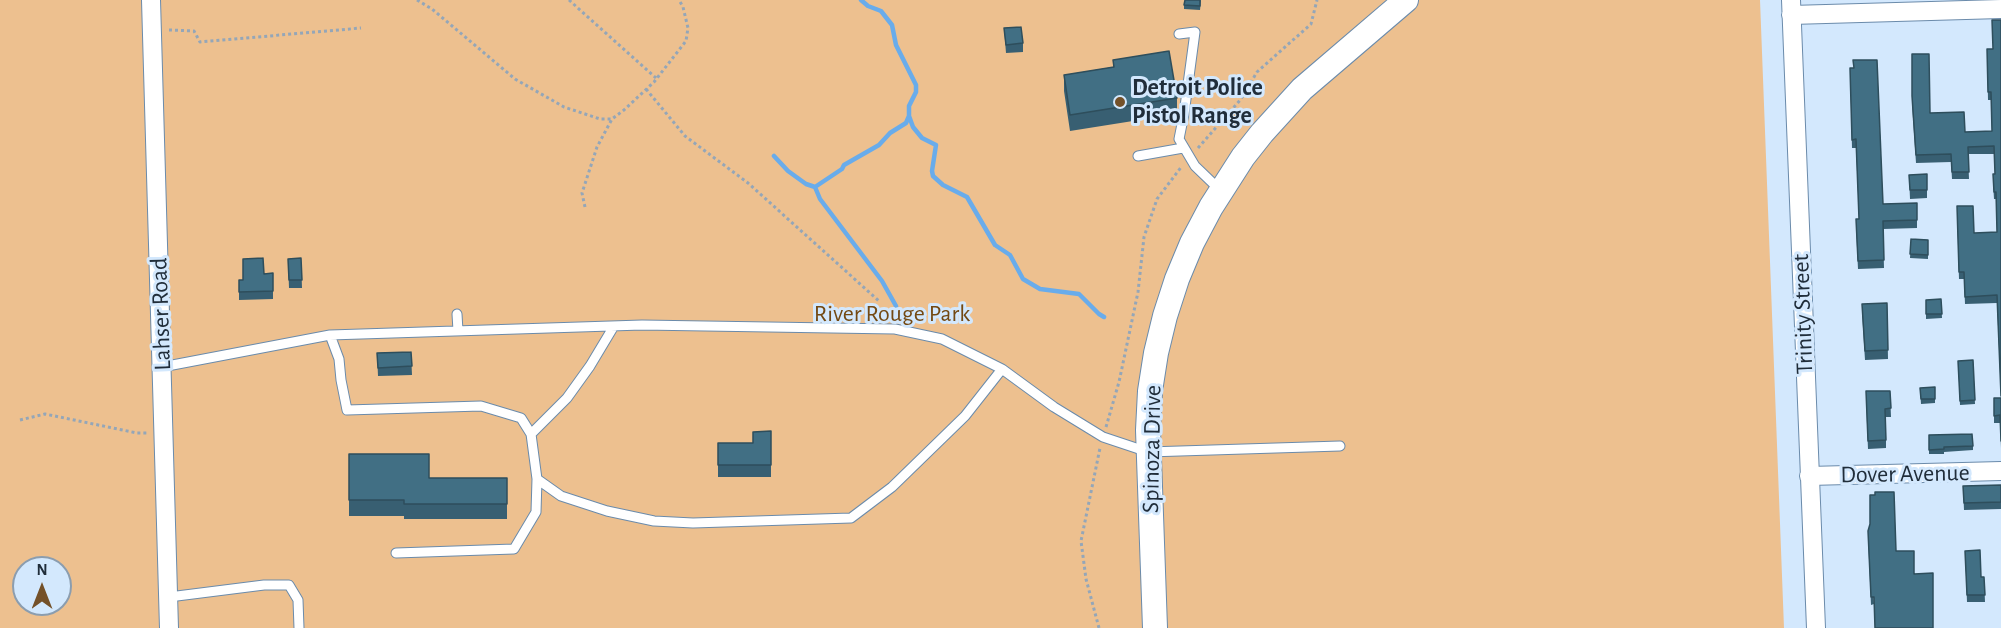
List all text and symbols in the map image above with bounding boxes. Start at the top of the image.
place label: Detroit Police Pistol Range [1132,74,1263,130]
marker: Detroit Police Pistol Range [1113,95,1127,109]
street label: Trinity Street [1787,253,1819,375]
street label: Lahser Road [145,257,177,371]
park label: River Rouge Park [814,300,970,328]
street label: Spinoza Drive [1136,385,1168,513]
street label: Dover Avenue [1840,458,1970,490]
north arrow [12,556,72,616]
text: N [36,562,48,578]

